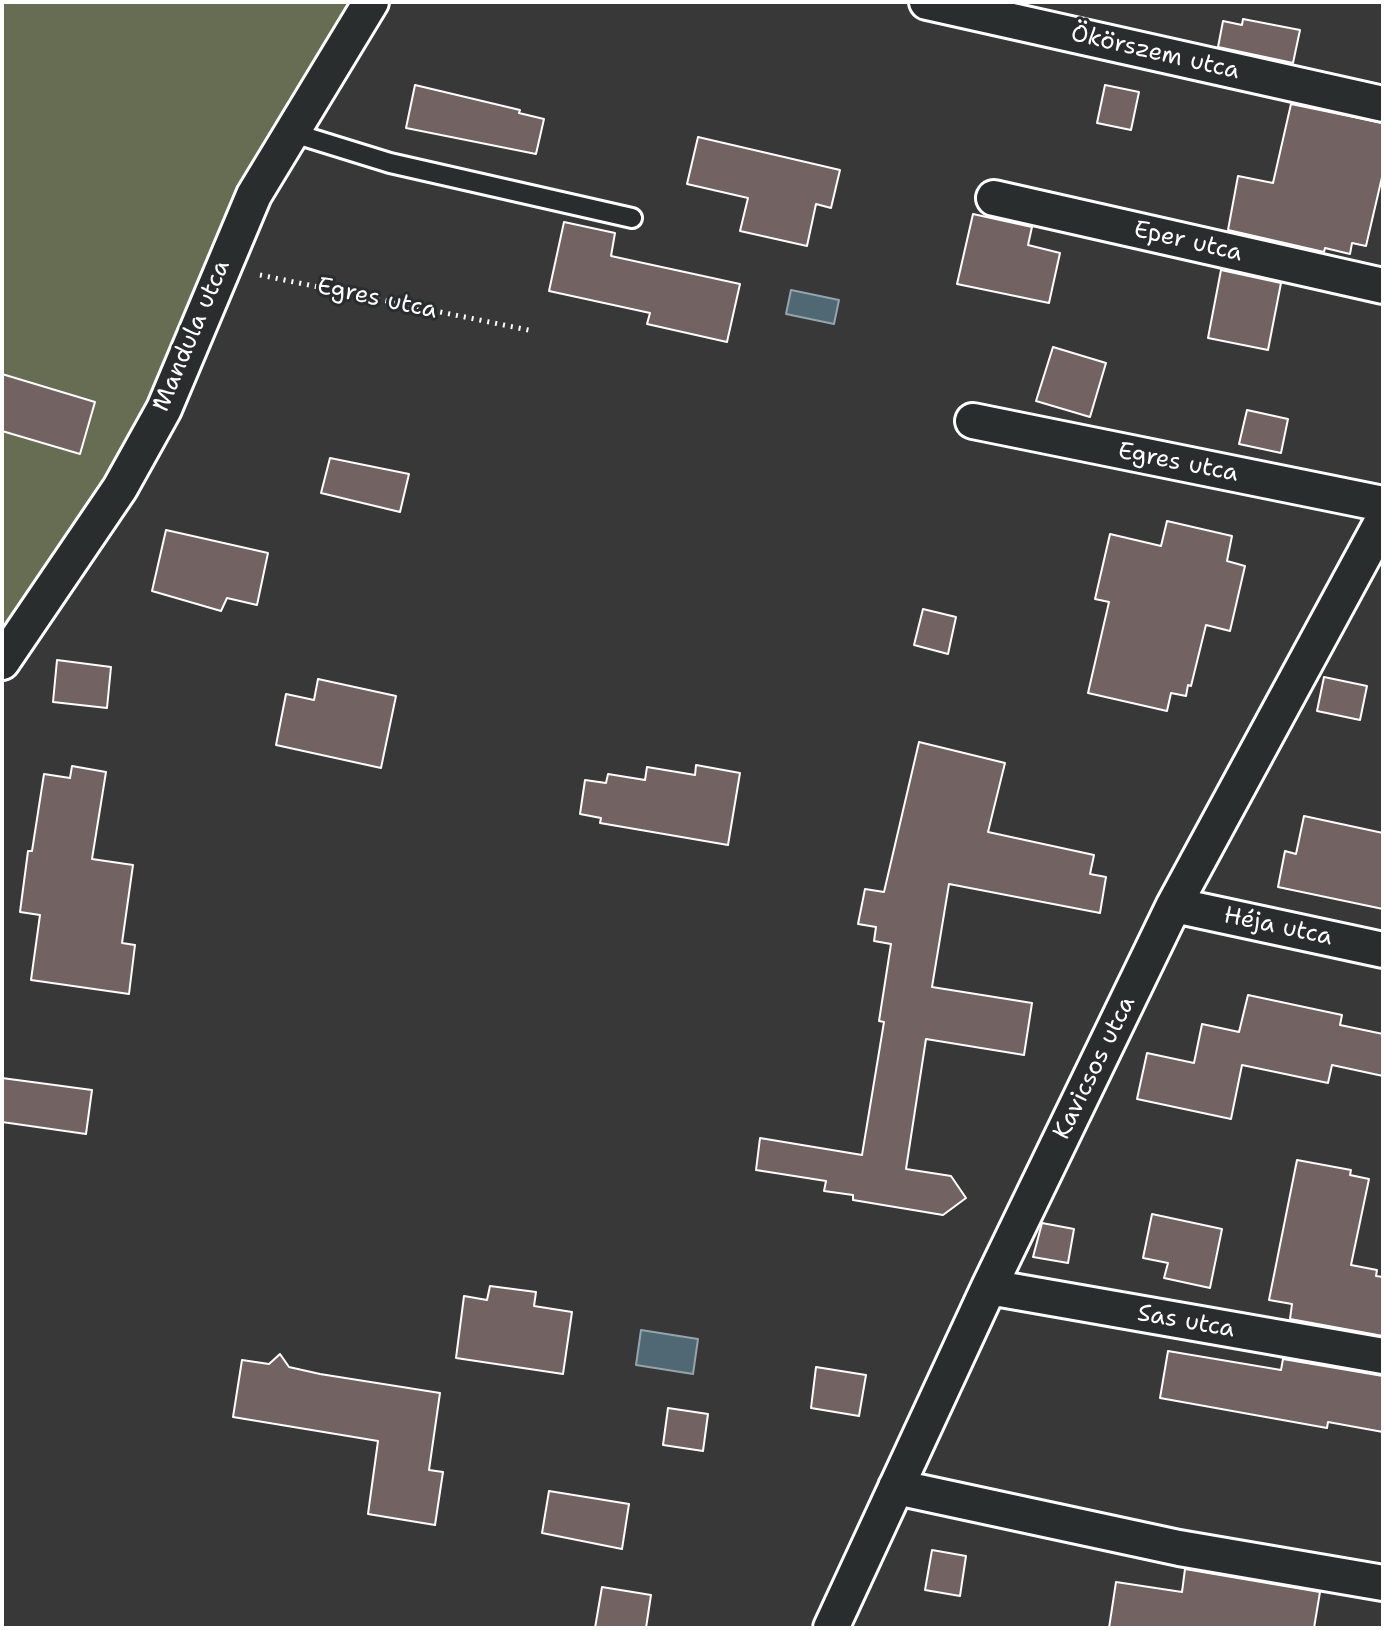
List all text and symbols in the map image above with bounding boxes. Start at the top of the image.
street label: Ökörszem utca [1068,20,1242,86]
street label: Eper utca [1131,216,1245,268]
street label: Mandula utca [147,256,237,416]
street label: Egres utca [314,272,440,326]
street label: Egres utca [1115,437,1241,489]
street label: Héja utca [1221,901,1335,953]
street label: Kavicsos utca [1048,992,1142,1144]
street label: Sas utca [1135,1299,1237,1345]

